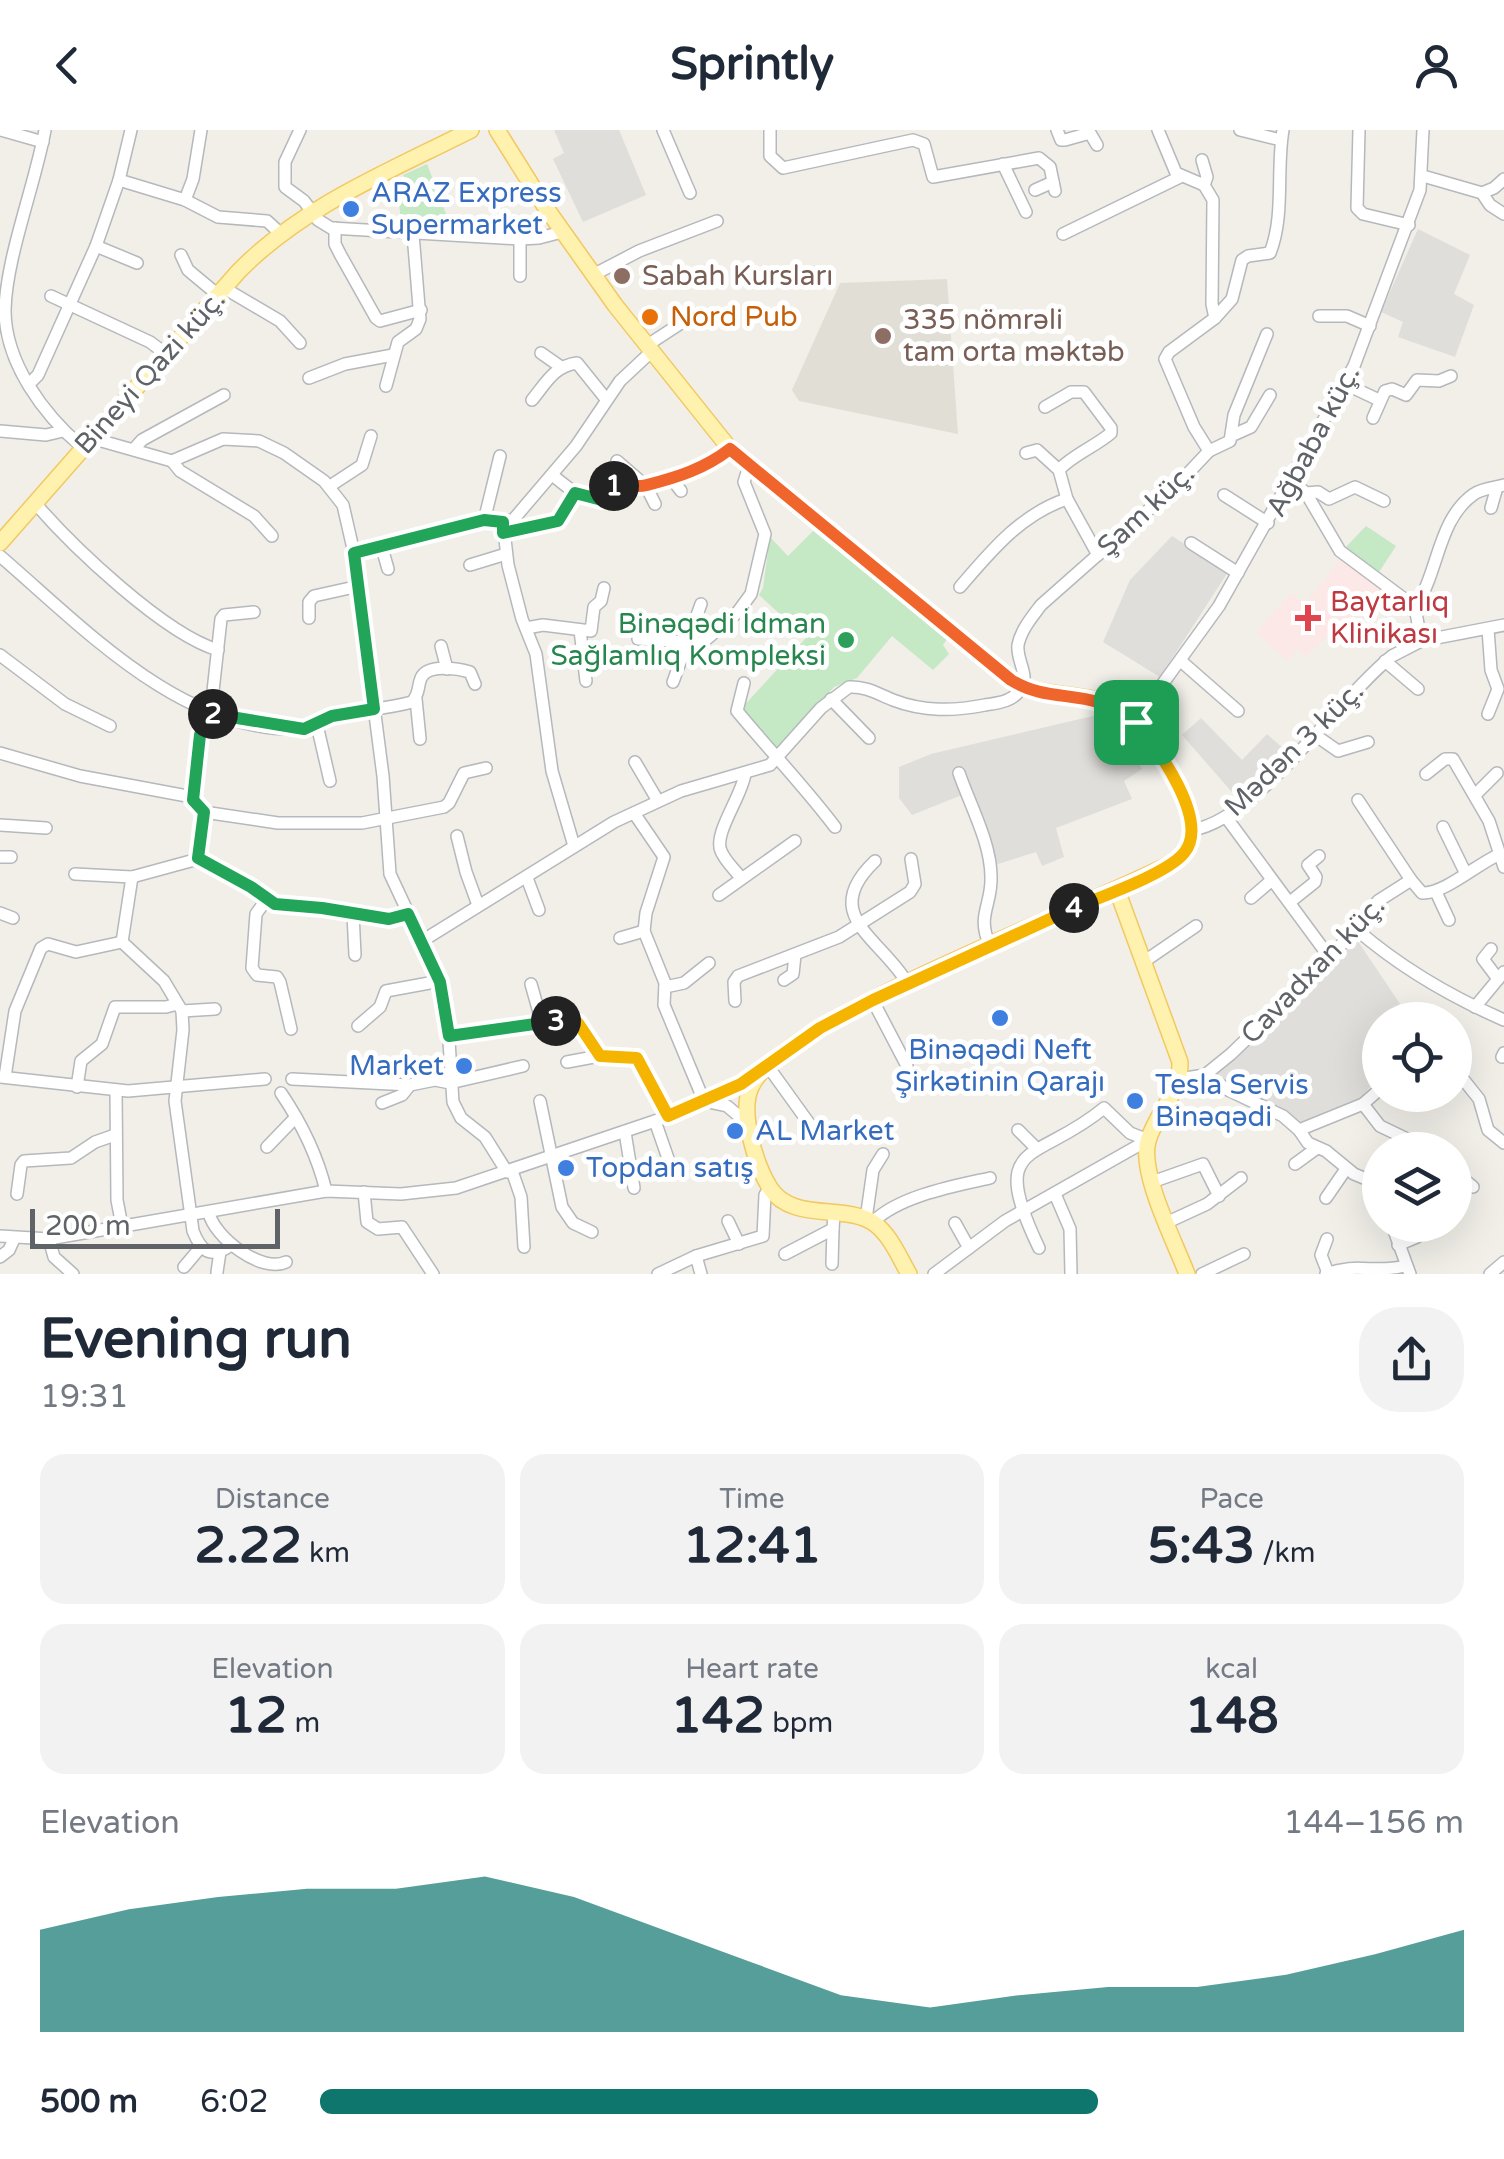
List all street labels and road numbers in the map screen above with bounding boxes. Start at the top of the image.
street label: Bineyi Qazi küç. [67,283,233,461]
street label: Ağbaba küç. [1259,359,1367,523]
street label: Şam küç. [1090,456,1202,564]
street label: Mədən 3 küç. [1218,674,1370,824]
street label: Cavadxan küç. [1234,889,1392,1051]

